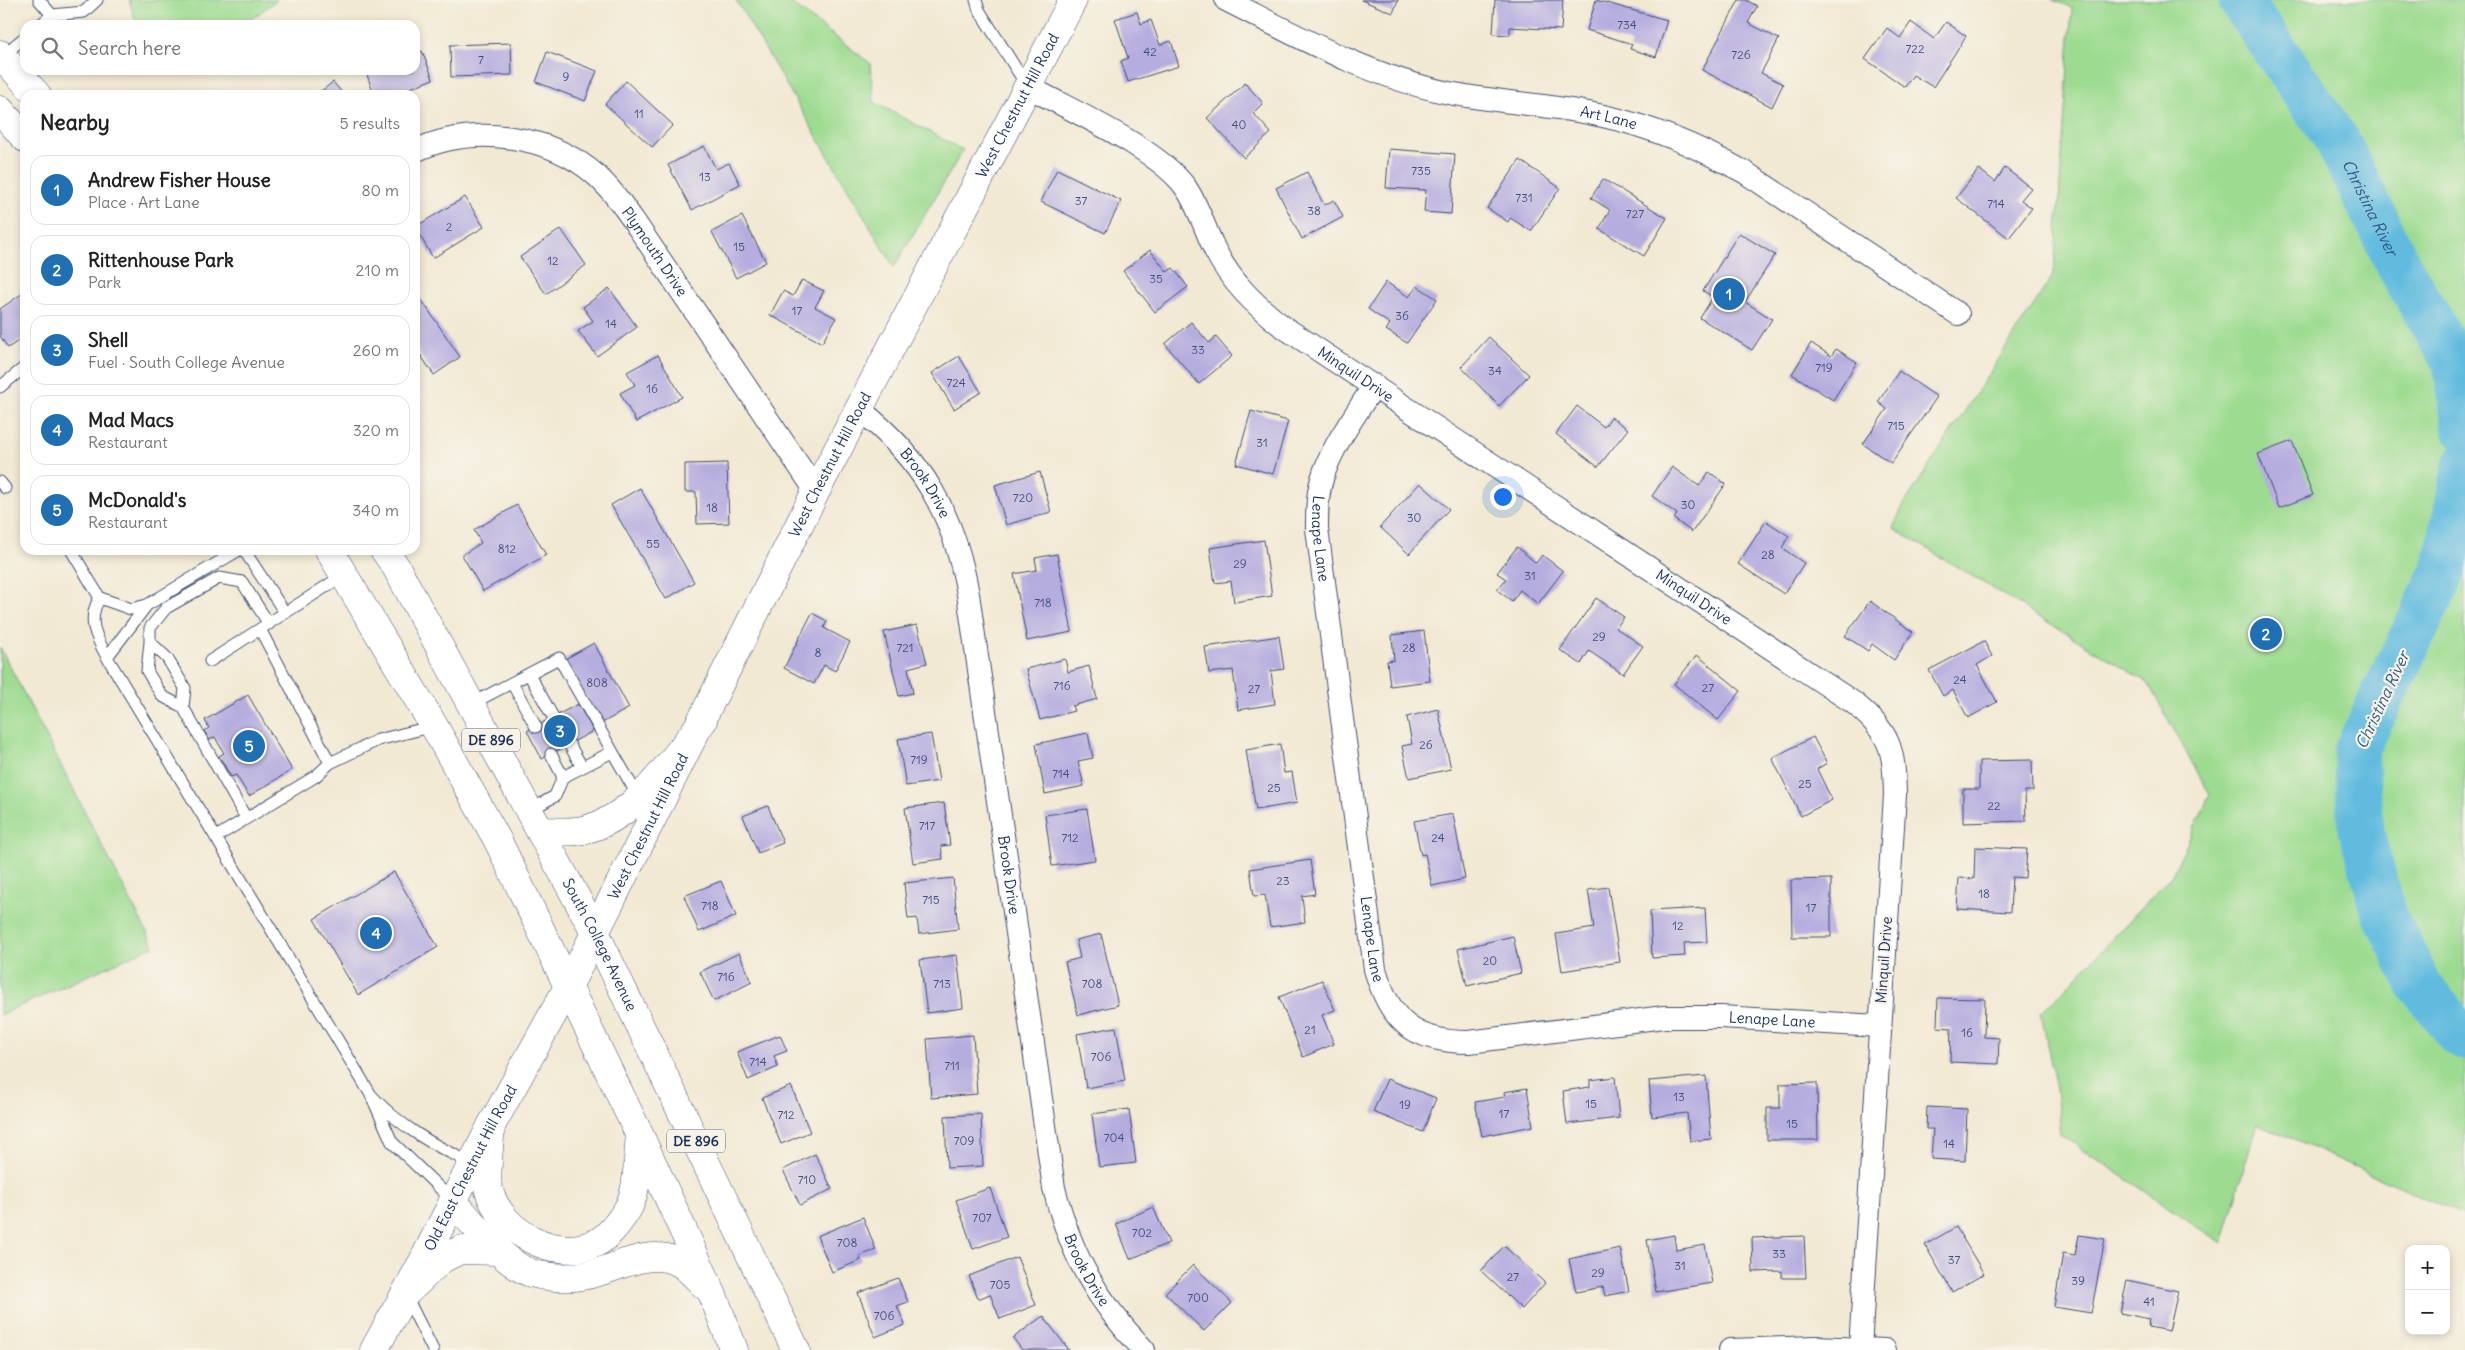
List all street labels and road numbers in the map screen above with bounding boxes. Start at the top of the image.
street label: West Chestnut Hill Road [971,30,1063,181]
street label: Art Lane [1579,101,1639,133]
street label: Plymouth Drive [618,203,692,300]
street label: Minquil Drive [1314,342,1397,406]
street label: West Chestnut Hill Road [784,389,875,540]
street label: Brook Drive [896,444,955,521]
street label: Lenape Lane [1308,495,1334,583]
street label: Minquil Drive [1652,565,1736,629]
road number: DE 896 [462,728,520,752]
street label: West Chestnut Hill Road [603,750,692,903]
street label: Brook Drive [994,834,1024,916]
street label: South College Avenue [559,875,642,1014]
street label: Lenape Lane [1356,895,1388,985]
street label: Minquil Drive [1871,916,1896,1004]
street label: Lenape Lane [1728,1007,1816,1031]
street label: Old East Chestnut Hill Road [420,1081,521,1254]
road number: DE 896 [667,1130,725,1152]
street label: Brook Drive [1060,1231,1114,1310]

